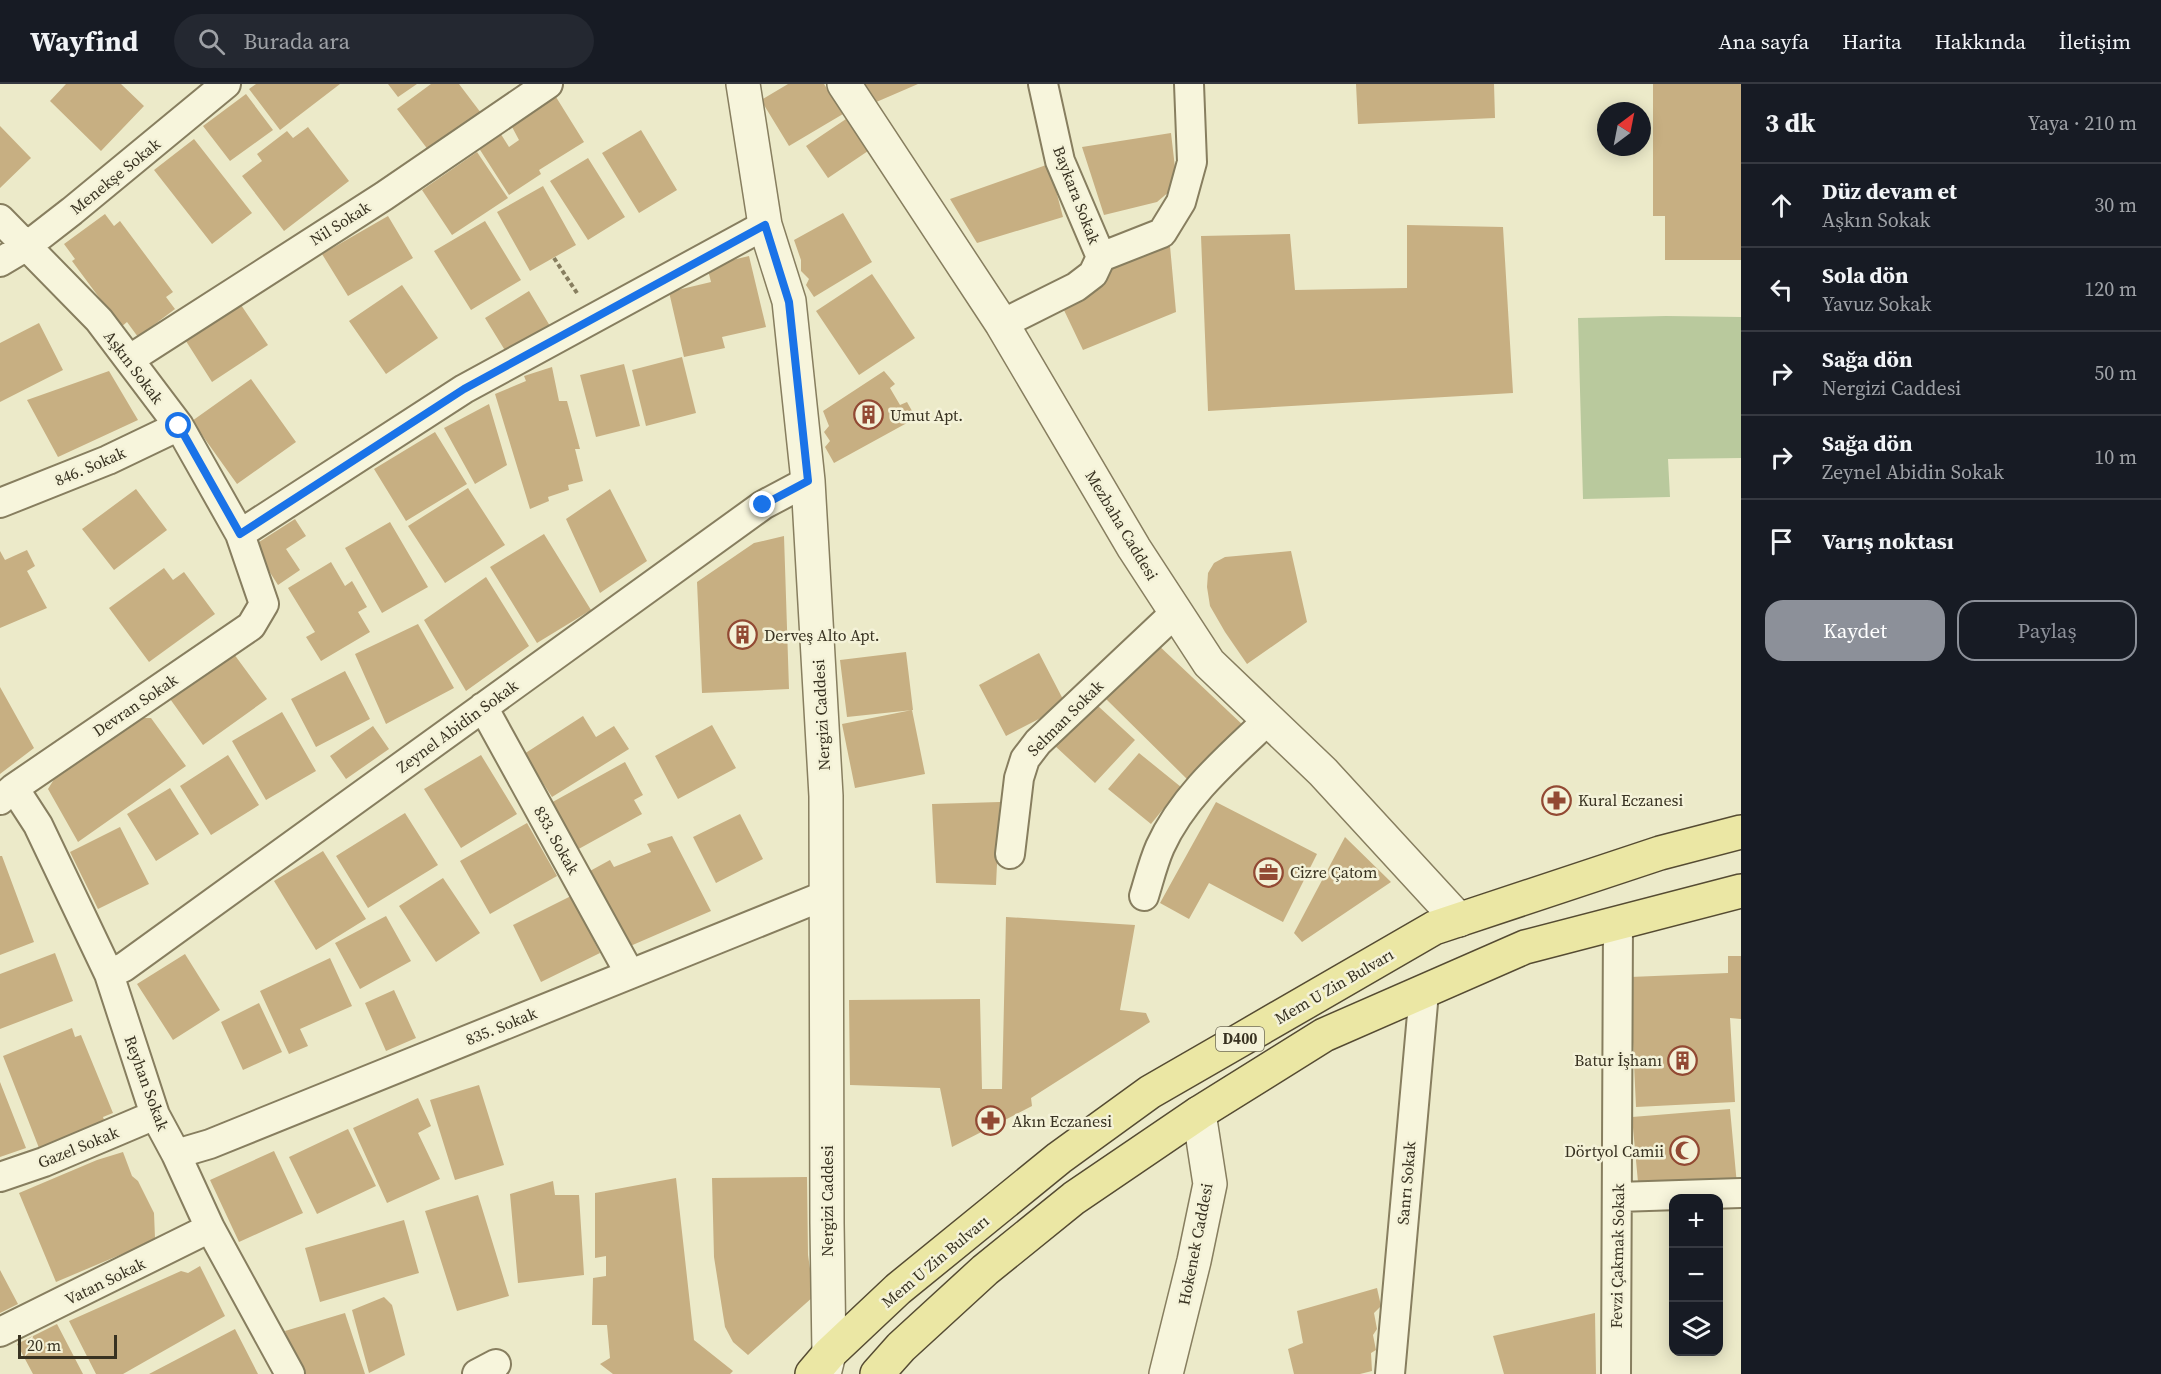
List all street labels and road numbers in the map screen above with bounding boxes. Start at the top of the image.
street label: Menekşe Sokak [65,133,165,219]
street label: Baykara Sokak [1048,143,1106,248]
street label: Nil Sokak [306,196,375,250]
street label: Aşkın Sokak [99,326,169,408]
street label: 846. Sokak [51,441,129,491]
street label: Mezbaha Caddesi [1080,466,1164,584]
street label: Nergizi Caddesi [807,659,835,771]
street label: Devran Sokak [88,668,182,742]
street label: Zeynel Abidin Sokak [392,674,523,778]
street label: Selman Sokak [1022,675,1108,761]
street label: 833. Sokak [529,802,585,878]
street label: Mem U Zin Bulvarı [1271,943,1398,1029]
street label: 835. Sokak [462,1002,540,1050]
road number: D400 [1216,1027,1264,1051]
street label: Reyhan Sokak [120,1032,174,1134]
street label: Gazel Sokak [34,1121,122,1173]
street label: Sanrı Sokak [1391,1140,1421,1226]
street label: Nergizi Caddesi [816,1145,838,1257]
street label: Hokenek Caddesi [1172,1181,1218,1307]
street label: Fevzi Çakmak Sokak [1605,1183,1629,1329]
street label: Mem U Zin Bulvarı [877,1209,994,1312]
street label: Vatan Sokak [61,1252,149,1310]

